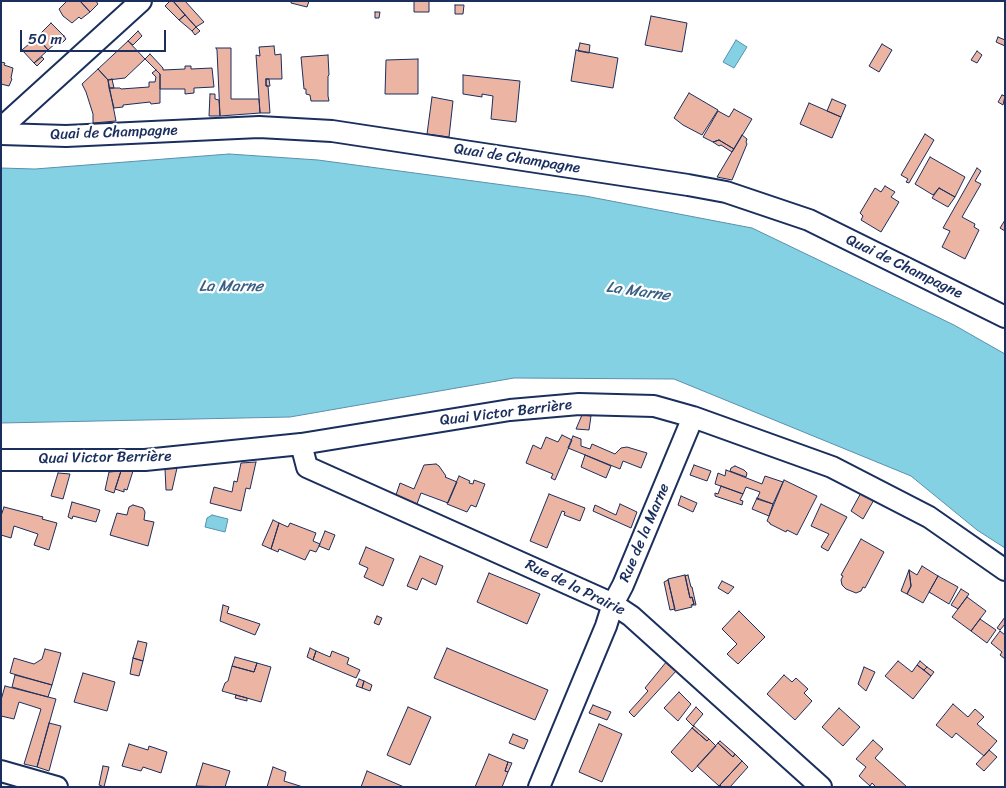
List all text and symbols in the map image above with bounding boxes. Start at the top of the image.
scale bar [22,20,169,52]
text: 50 m [28,26,62,52]
street label: Quai de Champagne [50,122,178,144]
street label: Quai de Champagne [453,140,581,178]
street label: Quai de Champagne [843,231,965,303]
water label: La Marne [199,277,263,297]
water label: La Marne [605,278,671,306]
street label: Quai Victor Berrière [439,396,573,430]
street label: Quai Victor Berrière [38,448,172,468]
street label: Rue de la Marne [616,481,674,585]
street label: Rue de la Prairie [522,556,628,620]

